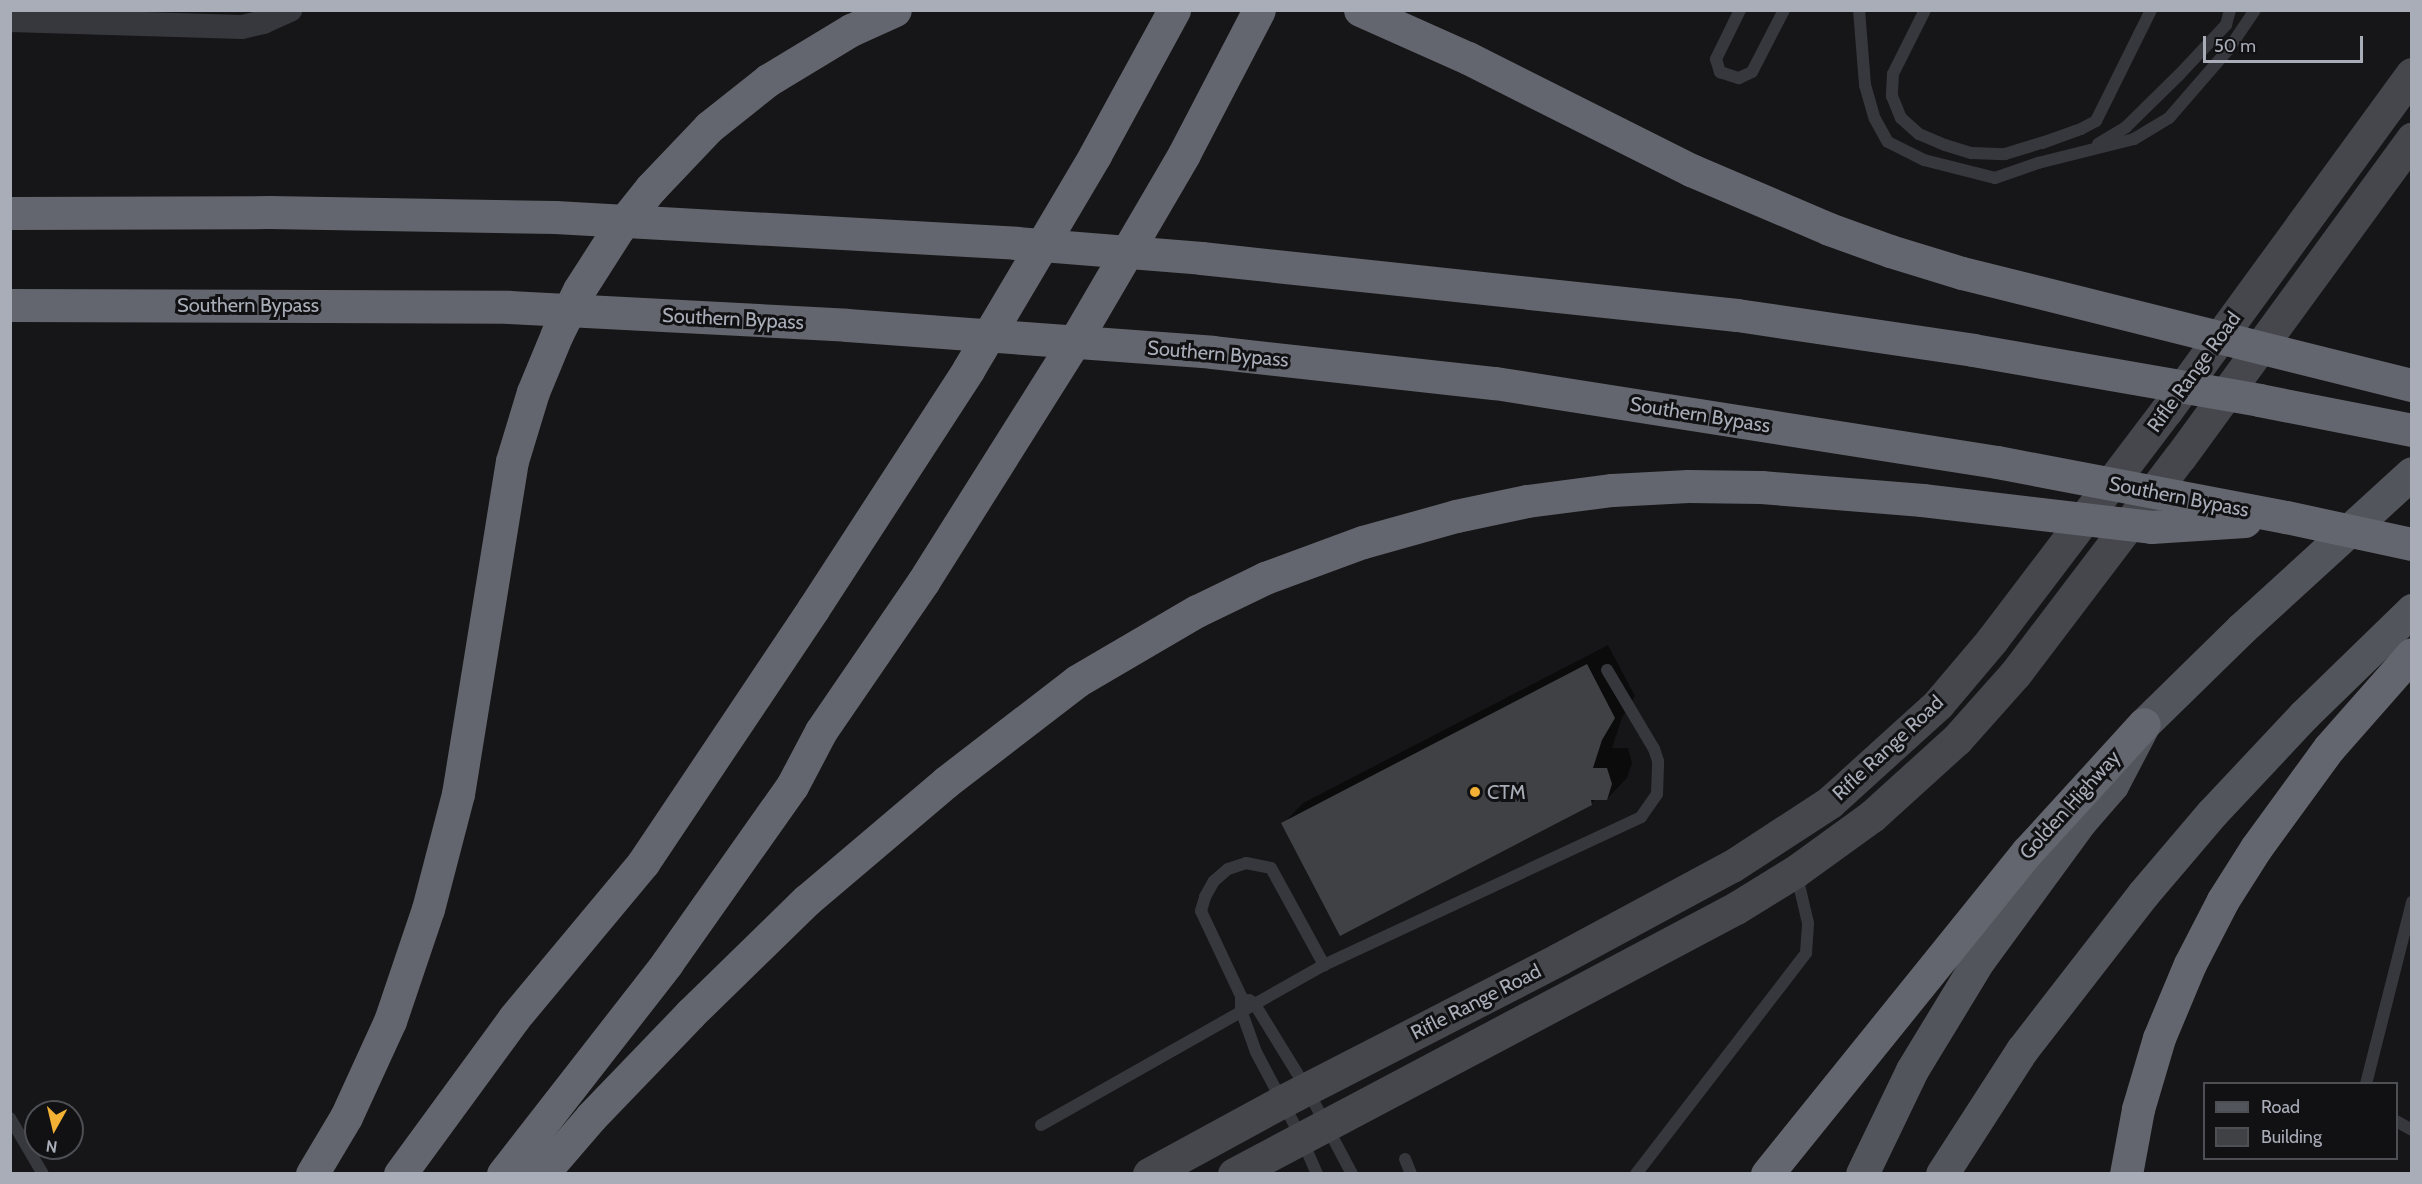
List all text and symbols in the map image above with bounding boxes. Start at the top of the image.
scale bar [2206,24,2366,62]
text: 50 m [2214,35,2256,57]
street label: Southern Bypass [177,293,319,317]
street label: Southern Bypass [662,303,804,335]
street label: Rifle Range Road [2142,307,2246,437]
street label: Southern Bypass [1146,336,1290,372]
street label: Southern Bypass [1628,392,1772,438]
street label: Southern Bypass [2107,472,2251,522]
street label: Rifle Range Road [1828,690,1948,806]
street label: Golden Highway [2015,746,2125,864]
place label: CTM [1487,780,1526,804]
marker: CTM [1468,785,1482,799]
street label: Rifle Range Road [1407,959,1545,1045]
legend [2203,1082,2398,1160]
text: Road [2261,1096,2300,1118]
north arrow [24,1100,84,1160]
text: Building [2261,1126,2322,1148]
text: N [45,1136,59,1157]

